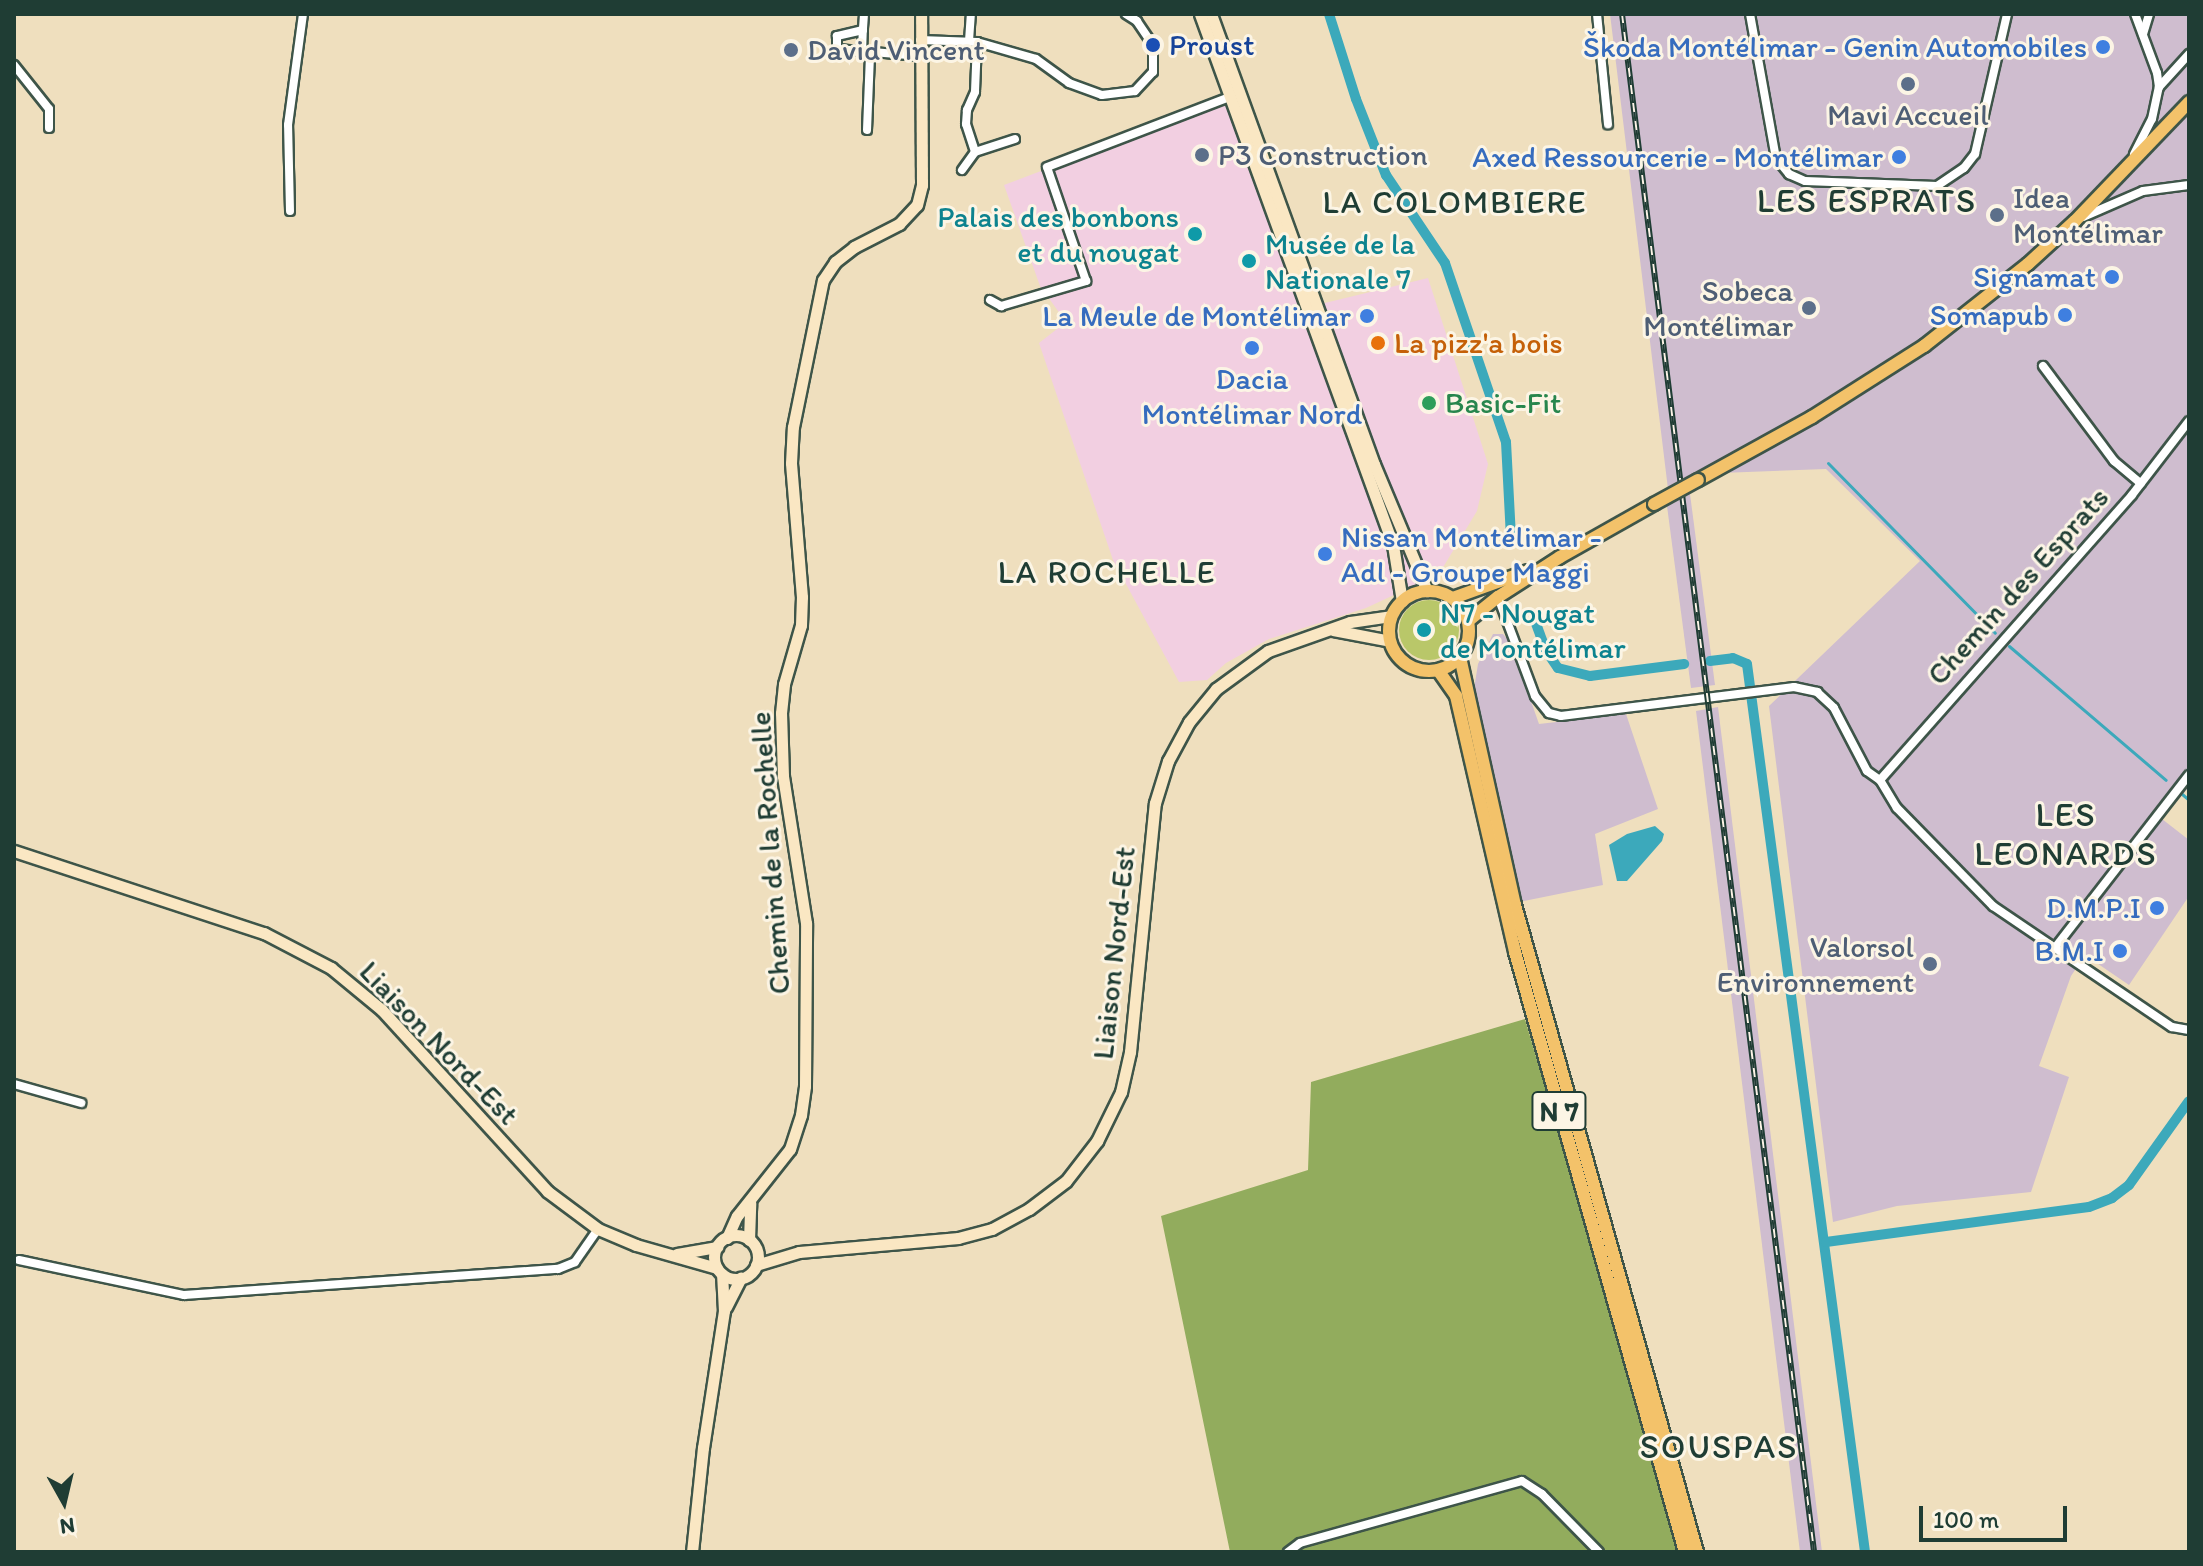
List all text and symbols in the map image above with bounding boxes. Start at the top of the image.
place label: Proust [1169,27,1254,63]
place label: Škoda Montélimar - Genin Automobiles [1583,29,2087,65]
place label: David Vincent [807,32,985,68]
marker: Proust [1144,36,1162,54]
marker: Škoda Montélimar - Genin Automobiles [2094,38,2112,56]
marker: David Vincent [782,41,800,59]
marker: Mavi Accueil [1899,75,1917,93]
place label: Mavi Accueil [1827,97,1989,133]
place label: P3 Construction [1218,137,1428,173]
place label: Axed Ressourcerie - Montélimar [1472,139,1883,175]
marker: P3 Construction [1193,146,1211,164]
marker: Axed Ressourcerie - Montélimar [1890,148,1908,166]
place label: Idea Montélimar [2013,180,2163,250]
district label: LES ESPRATS [1756,181,1978,221]
district label: LA COLOMBIERE [1322,183,1588,221]
place label: Palais des bonbons et du nougat [937,199,1179,270]
marker: Idea Montélimar [1988,206,2006,224]
marker: Palais des bonbons et du nougat [1186,225,1204,243]
place label: Musée de la Nationale 7 [1265,226,1415,296]
marker: Musée de la Nationale 7 [1240,252,1258,270]
place label: Signamat [1973,259,2096,295]
marker: Signamat [2103,268,2121,286]
place label: Sobeca Montélimar [1643,273,1793,344]
place label: Somapub [1930,297,2049,333]
place label: La Meule de Montélimar [1042,298,1351,334]
marker: Sobeca Montélimar [1800,299,1818,317]
marker: Somapub [2056,306,2074,324]
marker: La Meule de Montélimar [1358,307,1376,325]
place label: La pizz'a bois [1394,325,1562,361]
marker: La pizz'a bois [1369,334,1387,352]
marker: Dacia Montélimar Nord [1243,339,1261,357]
place label: Dacia Montélimar Nord [1142,361,1362,432]
place label: Basic-Fit [1445,385,1561,421]
marker: Basic-Fit [1420,394,1438,412]
street label: Chemin des Esprats [1920,480,2116,692]
place label: Nissan Montélimar - Adl - Groupe Maggi [1341,519,1603,590]
marker: Nissan Montélimar - Adl - Groupe Maggi [1316,545,1334,563]
district label: LA ROCHELLE [997,553,1217,591]
place label: N7 - Nougat de Montélimar [1440,595,1627,666]
marker: N7 - Nougat de Montélimar [1415,621,1433,639]
street label: Chemin de la Rochelle [742,711,798,995]
district label: LES LEONARDS [1974,794,2158,874]
street label: Liaison Nord-Est [1085,845,1143,1061]
place label: D.M.P.I [2046,890,2141,926]
marker: D.M.P.I [2148,899,2166,917]
place label: Valorsol Environnement [1717,929,1914,1000]
place label: B.M.I [2034,933,2104,969]
marker: B.M.I [2111,942,2129,960]
street label: Liaison Nord-Est [352,954,526,1132]
marker: Valorsol Environnement [1921,955,1939,973]
road number: N 7 [1531,1087,1587,1135]
district label: SOUSPAS [1639,1427,1799,1467]
north arrow [24,1462,104,1542]
scale bar [1923,1490,2071,1540]
text: 100 m [1933,1505,1999,1534]
text: N [58,1512,77,1541]

